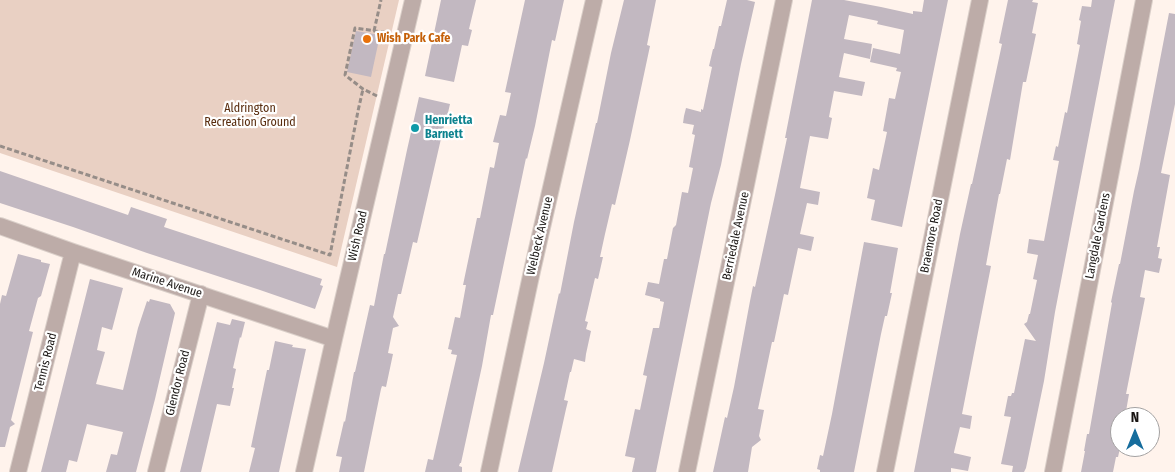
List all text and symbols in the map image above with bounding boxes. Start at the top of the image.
place label: Wish Park Cafe [377,32,450,46]
marker: Wish Park Cafe [361,33,373,45]
park label: Aldrington Recreation Ground [204,102,296,130]
place label: Henrietta Barnett [425,114,472,142]
marker: Henrietta Barnett [409,122,421,134]
street label: Berriedale Avenue [720,191,752,281]
street label: Langdale Gardens [1083,192,1113,280]
street label: Welbeck Avenue [524,195,556,277]
street label: Braemore Road [918,198,946,274]
street label: Wish Road [345,209,371,263]
street label: Marine Avenue [130,265,204,301]
street label: Tennis Road [32,331,60,393]
street label: Glendor Road [163,349,193,417]
north arrow [1110,407,1160,457]
text: N [1131,409,1139,426]

